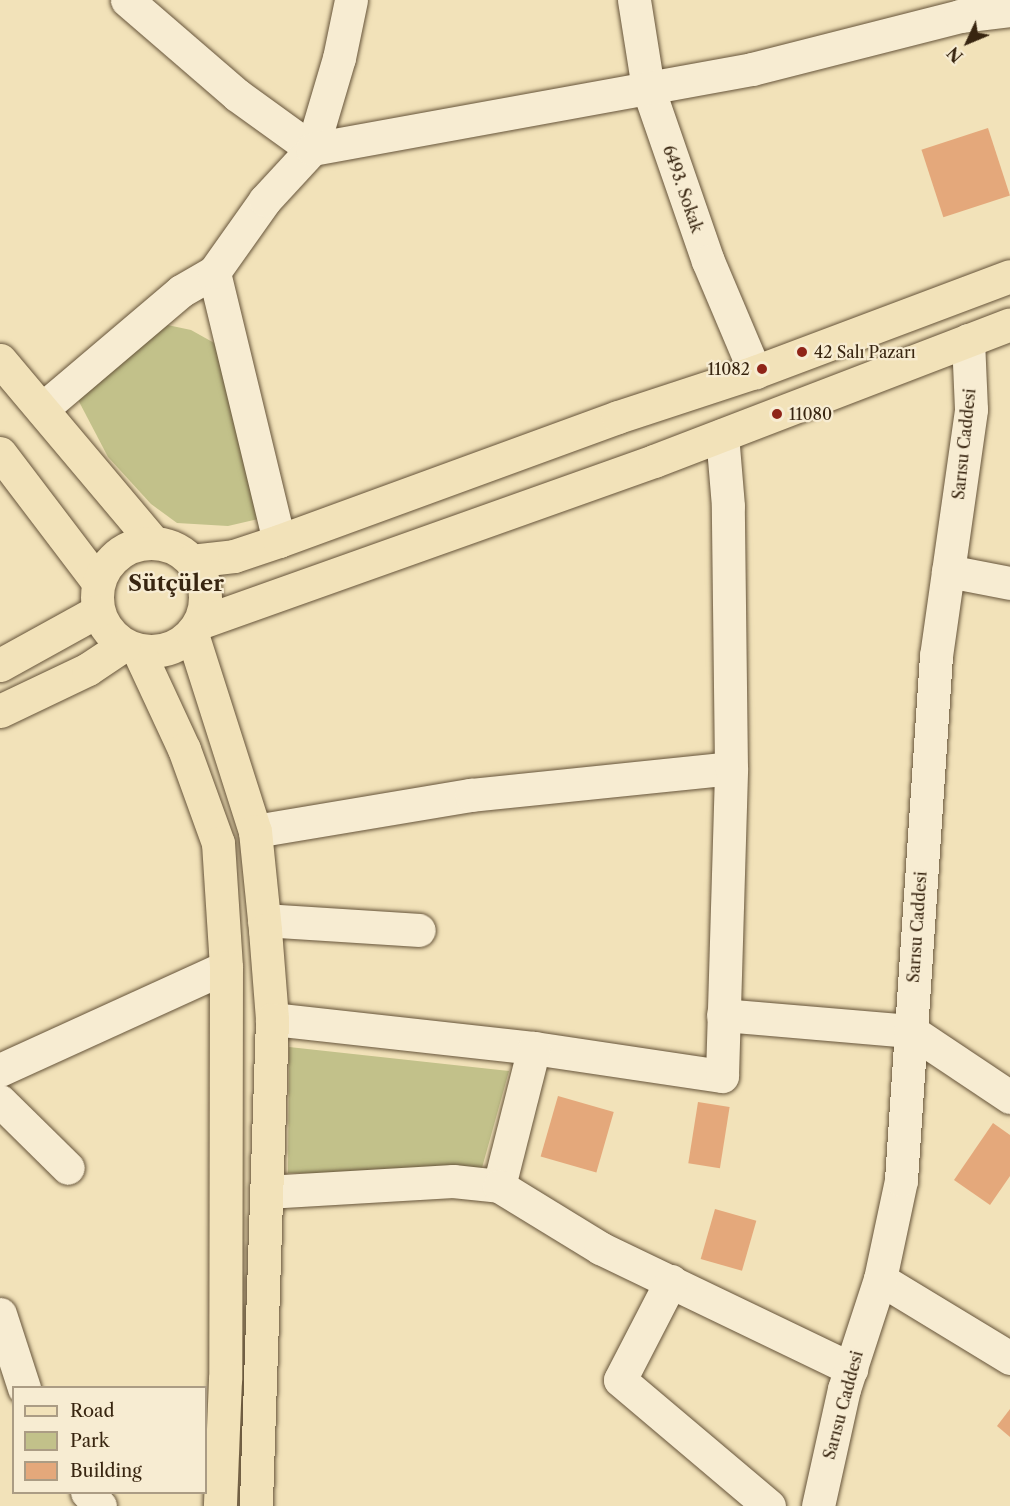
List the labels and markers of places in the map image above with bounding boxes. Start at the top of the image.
place label: 42 Salı Pazarı [814,342,916,362]
marker: 42 Salı Pazarı [795,345,809,359]
place label: 11082 [708,359,750,379]
marker: 11082 [755,362,769,376]
place label: 11080 [789,404,832,424]
marker: 11080 [770,407,784,421]

